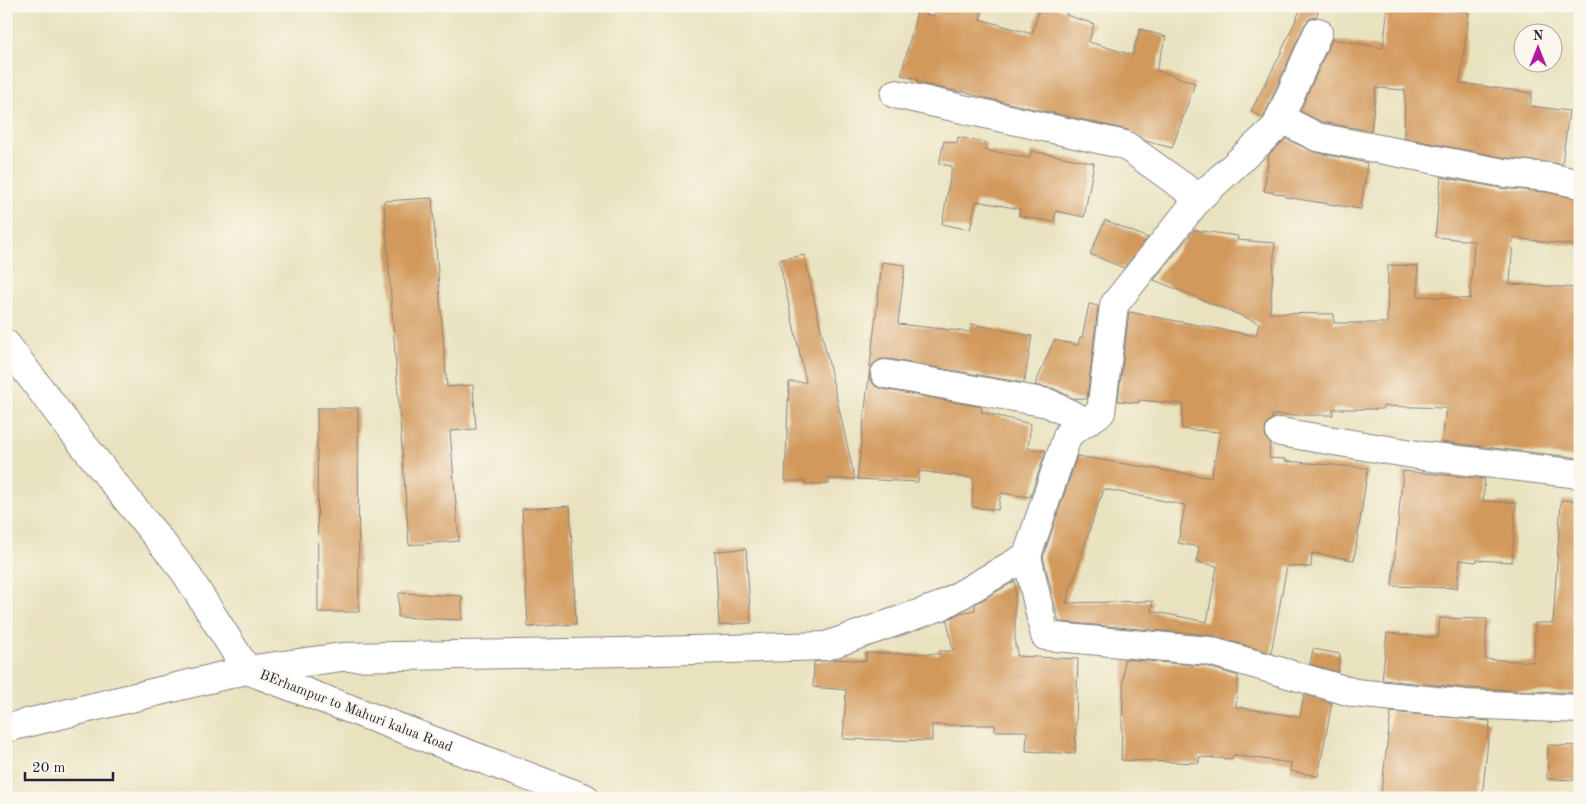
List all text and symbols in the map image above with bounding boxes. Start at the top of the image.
north arrow [1514,22,1564,72]
text: N [1533,29,1544,43]
street label: BErhampur to Mahuri kalua Road [258,668,454,754]
scale bar [25,749,112,781]
text: 20 m [32,761,66,776]

